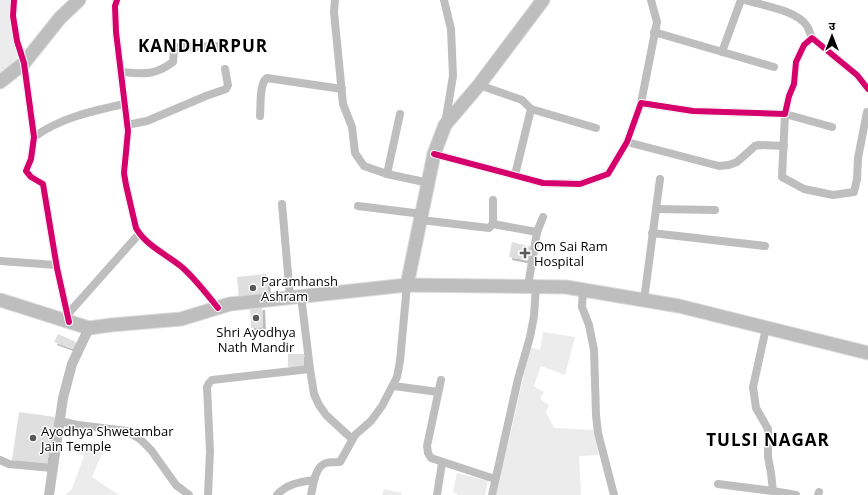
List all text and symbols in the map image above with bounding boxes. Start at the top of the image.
north arrow [812,16,852,56]
text: उ [829,18,836,33]
district label: KANDHARPUR [138,34,268,57]
place label: Om Sai Ram Hospital [534,237,608,270]
marker: Om Sai Ram Hospital [519,247,531,259]
place label: Paramhansh Ashram [261,272,338,305]
marker: Paramhansh Ashram [248,283,258,293]
marker: Shri Ayodhya Nath Mandir [251,313,261,323]
place label: Shri Ayodhya Nath Mandir [216,323,296,356]
place label: Ayodhya Shwetambar Jain Temple [39,422,174,455]
district label: TULSI NAGAR [706,428,830,451]
marker: Ayodhya Shwetambar Jain Temple [28,433,38,443]

